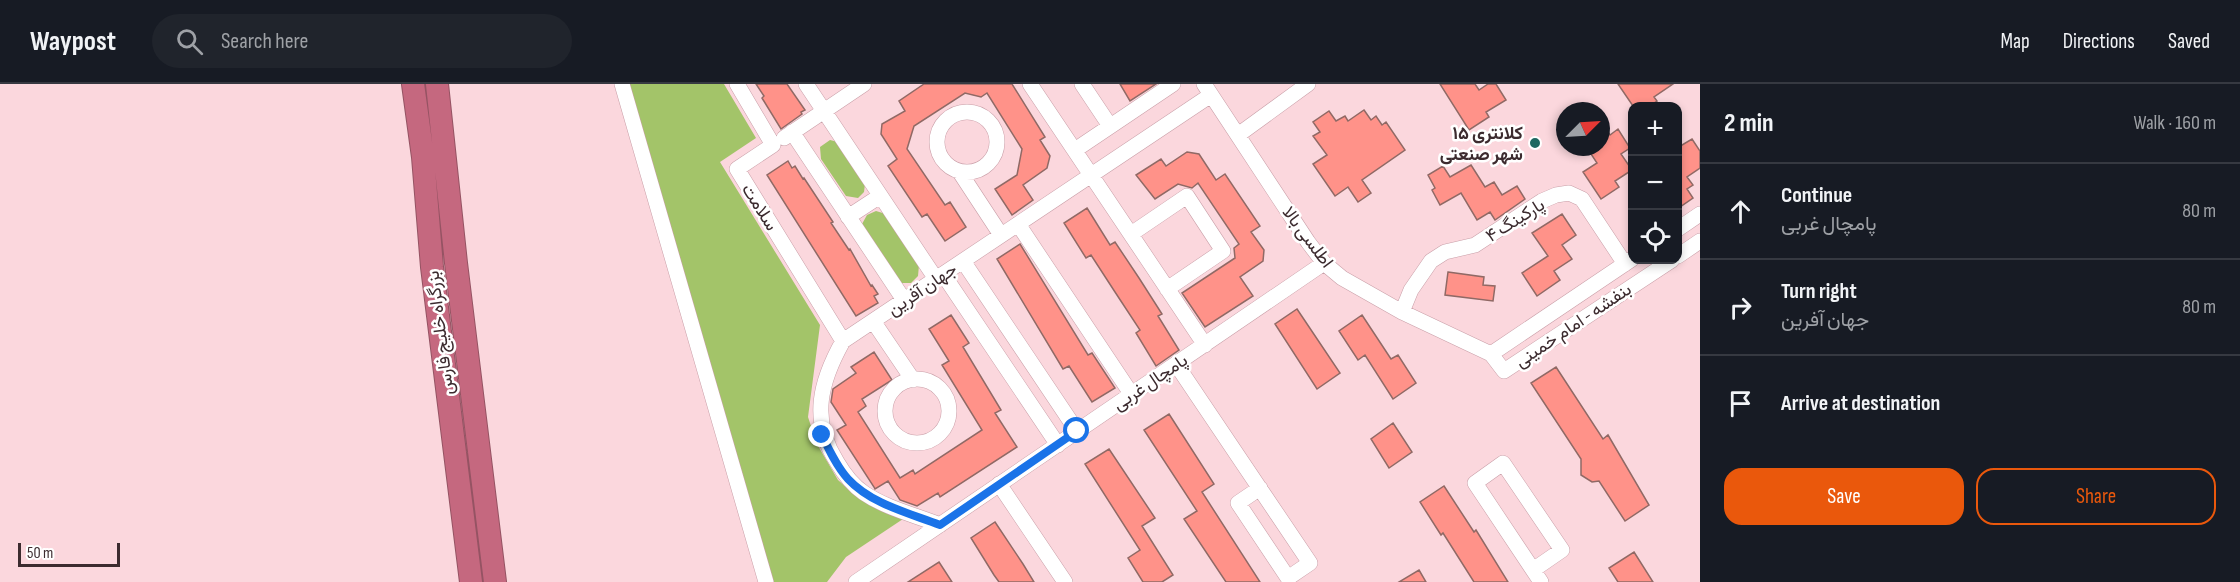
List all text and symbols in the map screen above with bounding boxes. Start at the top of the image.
search box [152,14,572,68]
text: Waypost [30,25,116,58]
icon: search [173,25,206,58]
text: Search here [221,28,308,55]
text: Map [2000,29,2030,54]
text: Directions [2063,29,2135,54]
text: Saved [2168,29,2210,54]
north arrow [1556,102,1610,156]
map controls [1628,102,1682,264]
button: + [1628,102,1682,156]
text: 2 min [1724,108,1774,139]
text: Walk · 160 m [2133,111,2216,135]
place label: کلانتری ۱۵ شهر صنعتی [1440,123,1523,165]
marker: کلانتری ۱۵ شهر صنعتی [1528,136,1542,150]
button: − [1628,156,1682,210]
street label: سلامت [737,180,782,235]
text: Continue [1781,182,1852,209]
street label: پارکینگ ۴ [1482,194,1549,248]
icon: ahead [1724,195,1757,228]
text: 80 m [2182,199,2216,223]
street label: اطلسی بالا [1278,202,1338,272]
button: locate [1628,210,1682,264]
text: پامچال غربی [1781,212,1876,236]
street label: جهان آفرین [884,259,961,320]
street label: بزرگراه خلیج فارس [422,269,460,396]
text: Turn right [1781,278,1857,305]
street label: بنفشه - امام خمینی [1511,279,1636,373]
icon: right [1724,291,1757,324]
text: 80 m [2182,295,2216,319]
text: جهان آفرین [1781,308,1869,332]
street label: پامچال غربی [1109,350,1192,416]
icon: arrive [1724,387,1757,420]
text: Arrive at destination [1781,390,1940,417]
route start [1063,417,1089,443]
route end [808,421,834,447]
button: Save [1724,468,1964,525]
button: Share [1976,468,2216,525]
scale bar [18,540,120,568]
text: 50 m [27,544,53,563]

